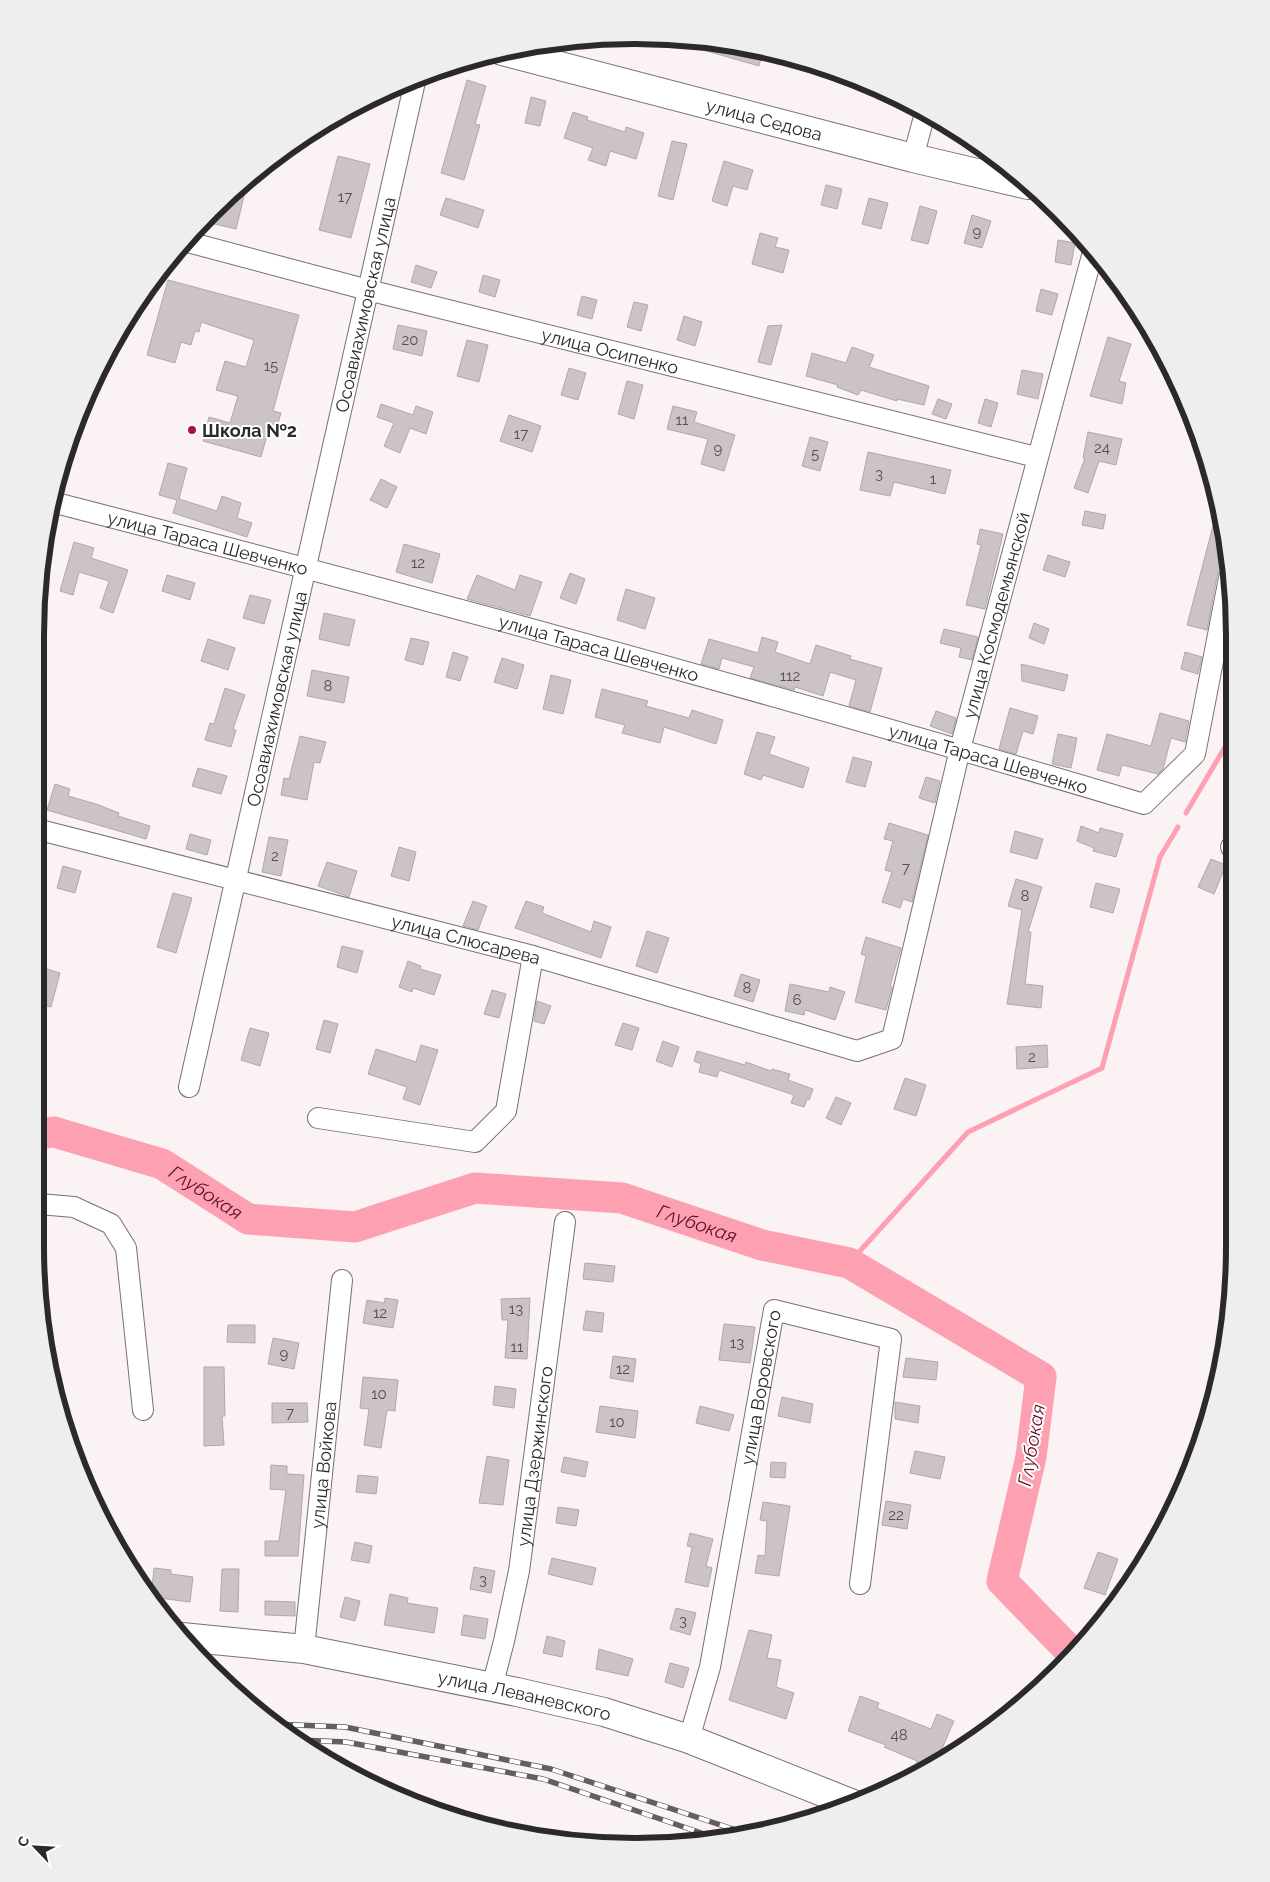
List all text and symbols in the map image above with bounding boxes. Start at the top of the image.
street label: улица Седова [704,94,825,144]
house number: 17 [338,188,352,206]
street label: Осоавиахимовская улица [330,195,399,414]
house number: 9 [973,223,982,241]
street label: улица Осипенко [539,323,681,378]
house number: 20 [402,331,419,349]
house number: 15 [264,357,278,375]
house number: 11 [676,411,689,429]
place label: Школа №2 [202,420,297,441]
marker: Школа №2 [186,424,198,436]
house number: 17 [514,425,528,443]
house number: 24 [1094,439,1110,457]
house number: 9 [714,440,723,458]
house number: 5 [811,445,819,463]
house number: 3 [875,465,883,483]
house number: 1 [930,470,937,488]
street label: улица Тараса Шевченко [105,506,311,579]
street label: улица Космодемьянской [958,510,1033,721]
house number: 12 [411,554,425,572]
street label: Осоавиахимовская улица [242,589,311,808]
street label: улица Тараса Шевченко [497,610,702,685]
house number: 112 [780,667,801,685]
house number: 8 [324,677,333,695]
street label: улица Тараса Шевченко [886,719,1091,797]
house number: 2 [271,847,279,865]
house number: 7 [902,859,910,877]
house number: 8 [1021,887,1030,905]
street label: улица Слюсарева [389,910,543,968]
house number: 8 [743,979,752,997]
house number: 6 [792,991,802,1009]
house number: 2 [1028,1048,1036,1066]
water label: Глубокая [165,1161,247,1224]
water label: Глубокая [654,1200,740,1247]
house number: 13 [509,1300,523,1318]
house number: 12 [373,1304,387,1322]
street label: улица Воровского [736,1308,784,1467]
house number: 13 [730,1334,744,1352]
house number: 11 [511,1338,524,1356]
house number: 9 [280,1345,289,1363]
house number: 12 [616,1360,630,1378]
street label: улица Дзержинского [512,1364,556,1548]
house number: 10 [371,1385,387,1403]
street label: улица Войкова [306,1400,340,1530]
water label: Глубокая [1013,1402,1049,1488]
house number: 7 [286,1404,294,1422]
house number: 10 [609,1413,625,1431]
house number: 22 [888,1506,904,1524]
house number: 3 [479,1571,487,1589]
house number: 3 [679,1612,687,1630]
street label: улица Леваневского [436,1666,614,1724]
house number: 48 [890,1726,908,1744]
north arrow [10,1822,60,1872]
text: С [14,1833,33,1849]

